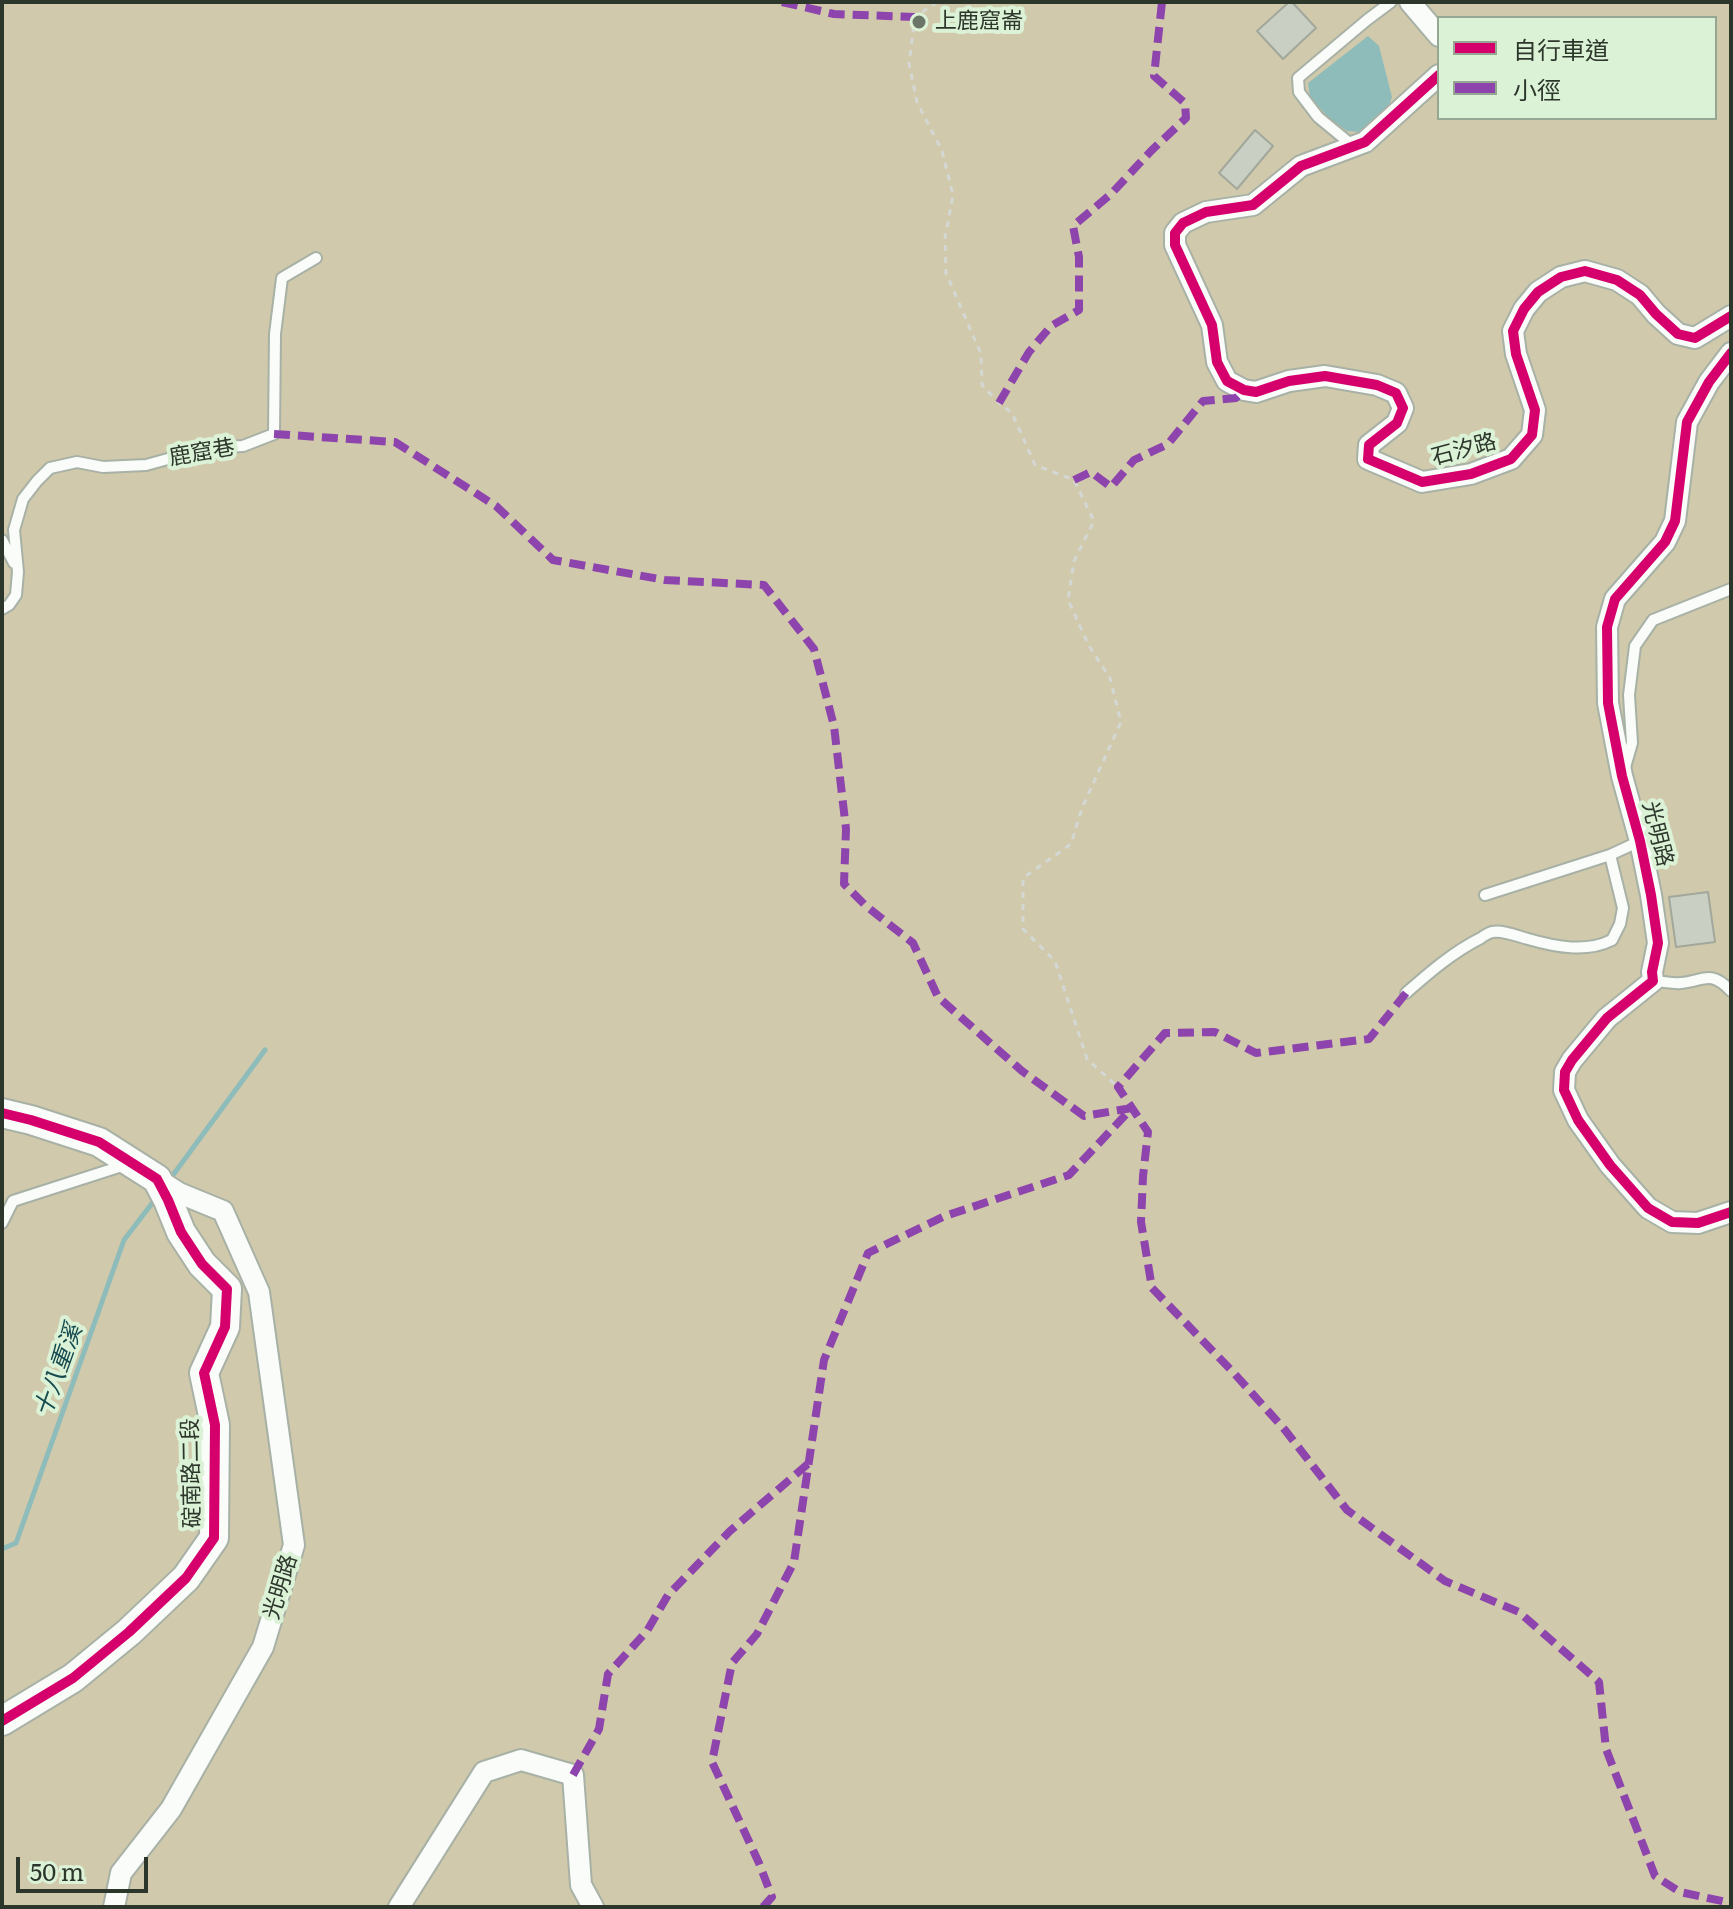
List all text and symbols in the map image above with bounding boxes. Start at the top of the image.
place label: 上鹿窟崙 [935,9,1023,35]
marker: 上鹿窟崙 [910,13,928,31]
legend [1437,16,1717,120]
text: 自行車道 [1513,31,1609,66]
text: 小徑 [1513,71,1561,106]
street label: 石汐路 [1429,429,1499,471]
street label: 鹿窟巷 [167,434,237,472]
street label: 光明路 [1636,799,1678,869]
water label: 十八重溪 [29,1321,89,1421]
street label: 碇南路二段 [178,1418,206,1528]
street label: 光明路 [259,1552,303,1622]
scale bar [20,1841,152,1891]
text: 50 m [30,1853,84,1888]

